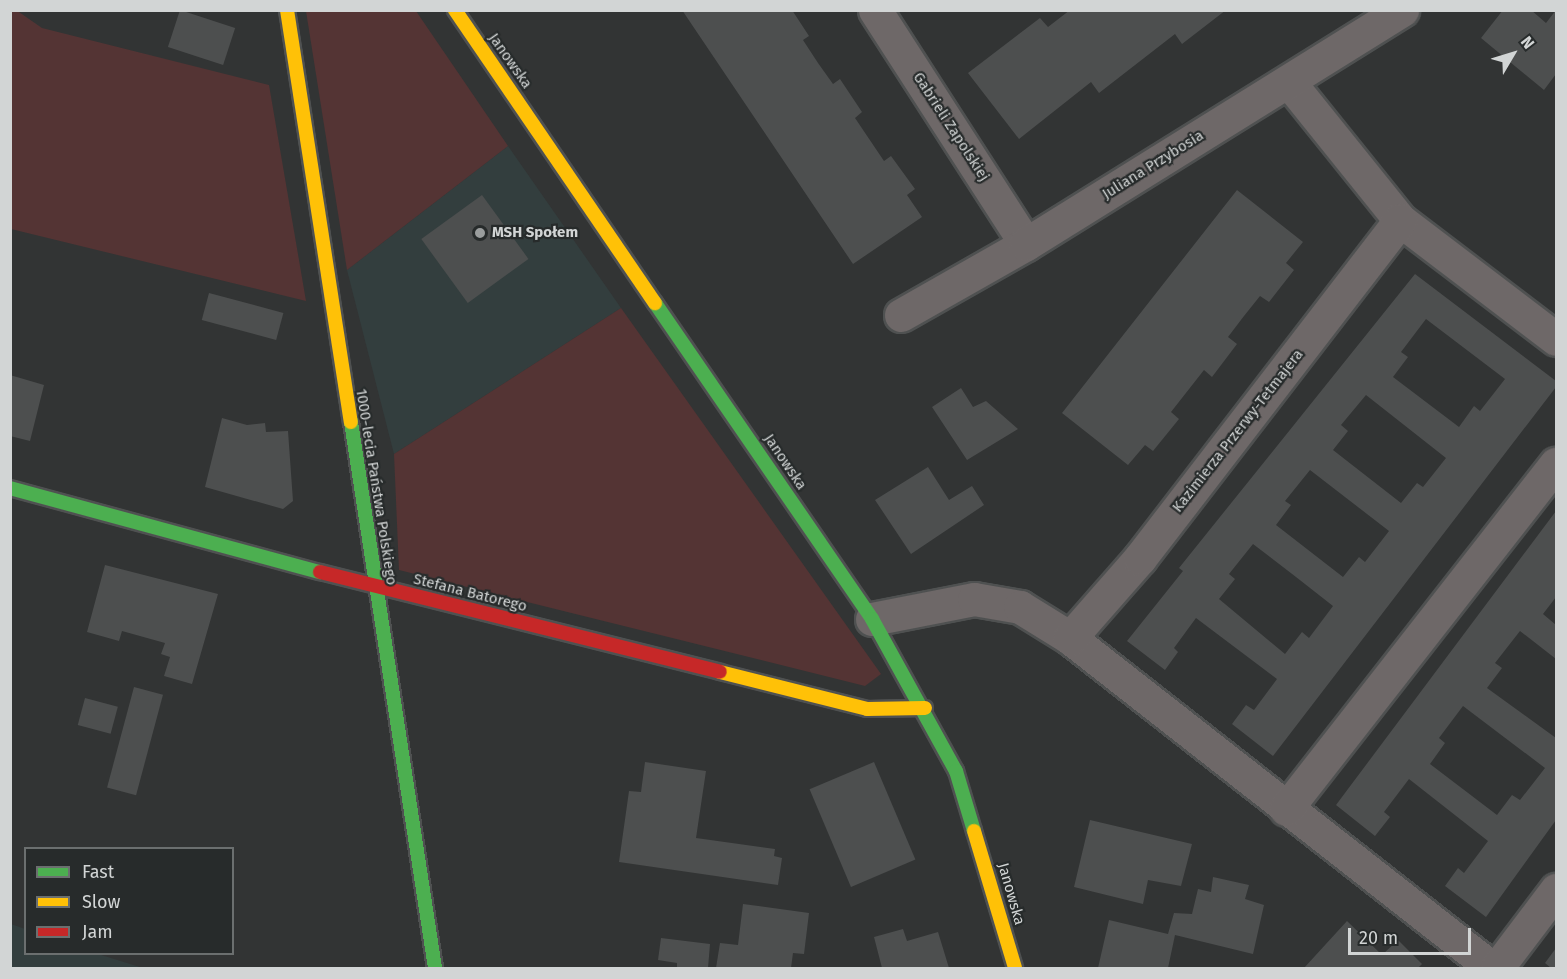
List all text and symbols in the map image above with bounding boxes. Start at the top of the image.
north arrow [1483,24,1543,84]
street label: Janowska [484,30,536,92]
text: N [1517,33,1538,53]
street label: Gabrieli Zapolskiej [909,69,993,185]
street label: Juliana Przybosia [1099,127,1207,203]
place label: MSH Społem [492,224,578,242]
marker: MSH Społem [473,226,487,240]
street label: Kazimierza Przerwy-Tetmajera [1169,346,1307,516]
street label: 1000-lecia Państwa Polskiego [352,388,400,586]
street label: Janowska [760,431,810,493]
street label: Stefana Batorego [411,570,529,616]
legend [24,847,234,955]
text: Fast [82,861,114,883]
street label: Janowska [994,861,1028,927]
text: Slow [82,891,120,913]
scale bar [1351,916,1474,954]
text: Jam [82,921,113,943]
text: 20 m [1359,927,1398,949]

